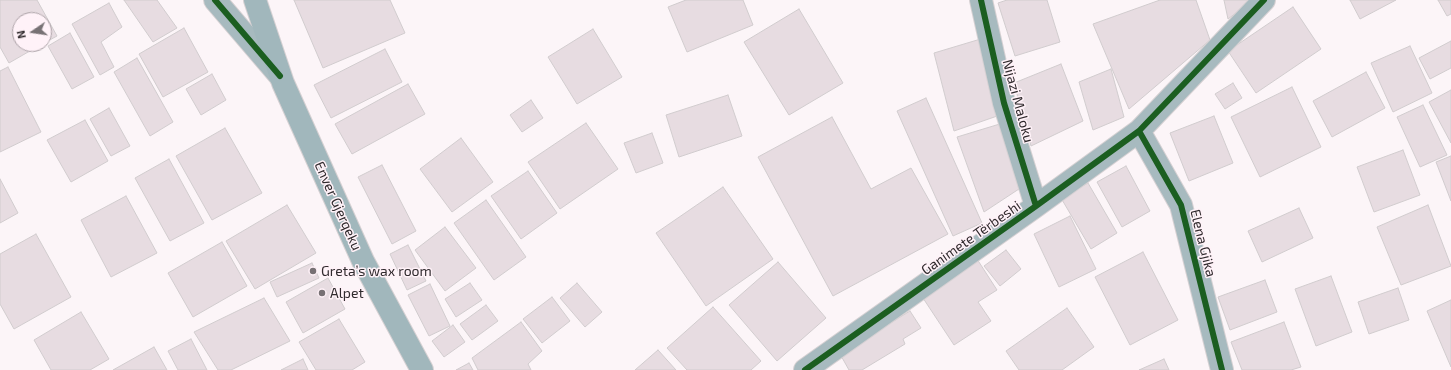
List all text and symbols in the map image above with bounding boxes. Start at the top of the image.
north arrow [12,12,52,52]
text: N [14,29,28,40]
street label: Nijazi Maloku [999,58,1037,144]
street label: Enver Gjerqeku [311,159,365,253]
street label: Ganimete Tërbeshi [918,197,1024,279]
street label: Elena Gjika [1186,207,1220,279]
place label: Greta’s wax room [321,263,432,279]
marker: Greta’s wax room [308,266,318,276]
place label: Alpet [330,285,364,301]
marker: Alpet [317,288,327,298]

